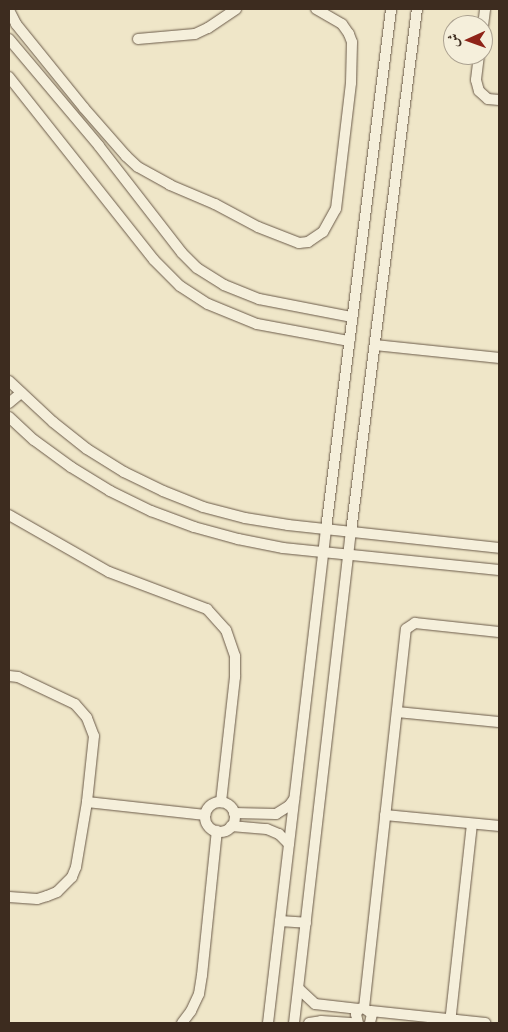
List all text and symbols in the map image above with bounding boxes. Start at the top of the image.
north arrow [443,15,493,65]
text: ش [445,33,463,48]

